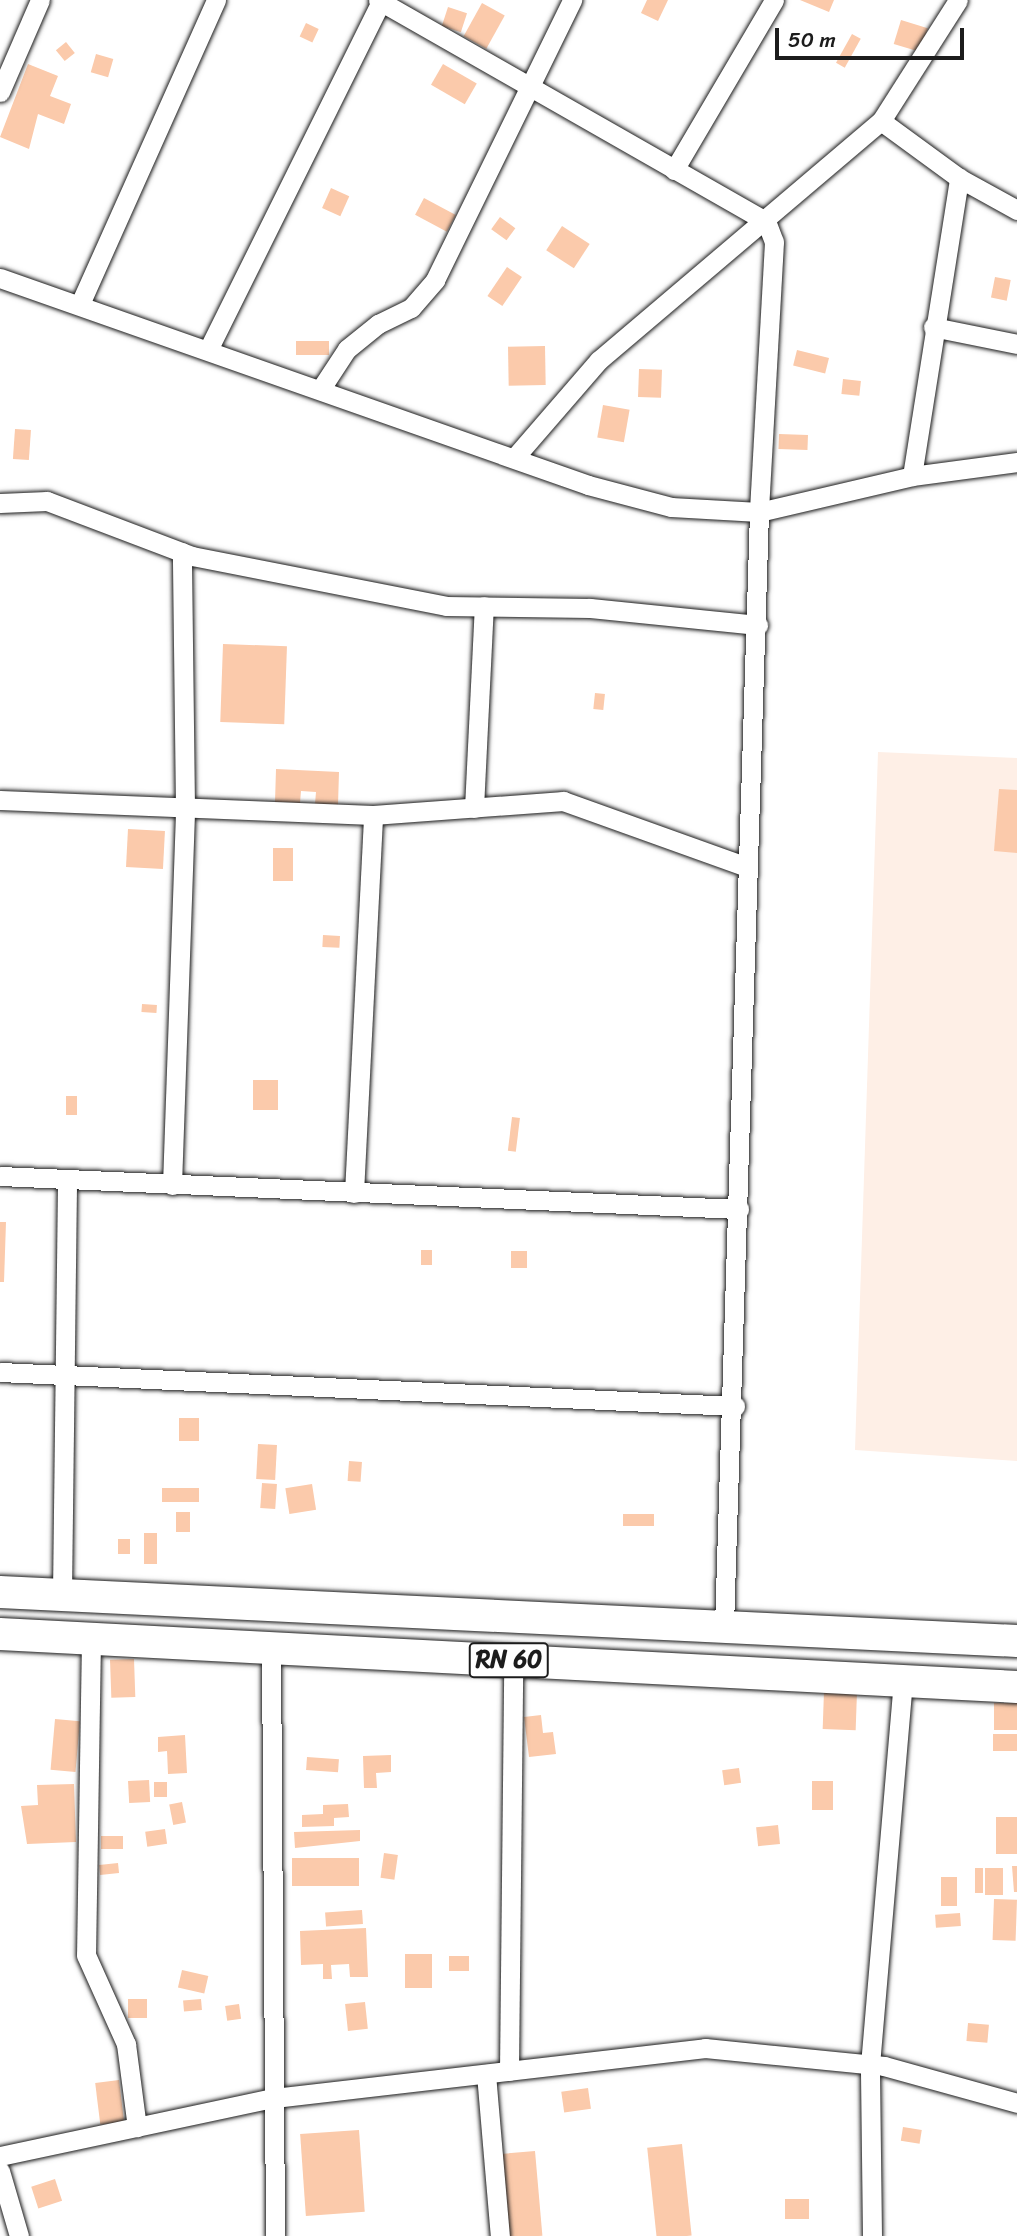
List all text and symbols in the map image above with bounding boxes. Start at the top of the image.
scale bar [779,14,968,58]
text: 50 m [788,21,836,59]
road number: RN 60 [469,1640,549,1680]

